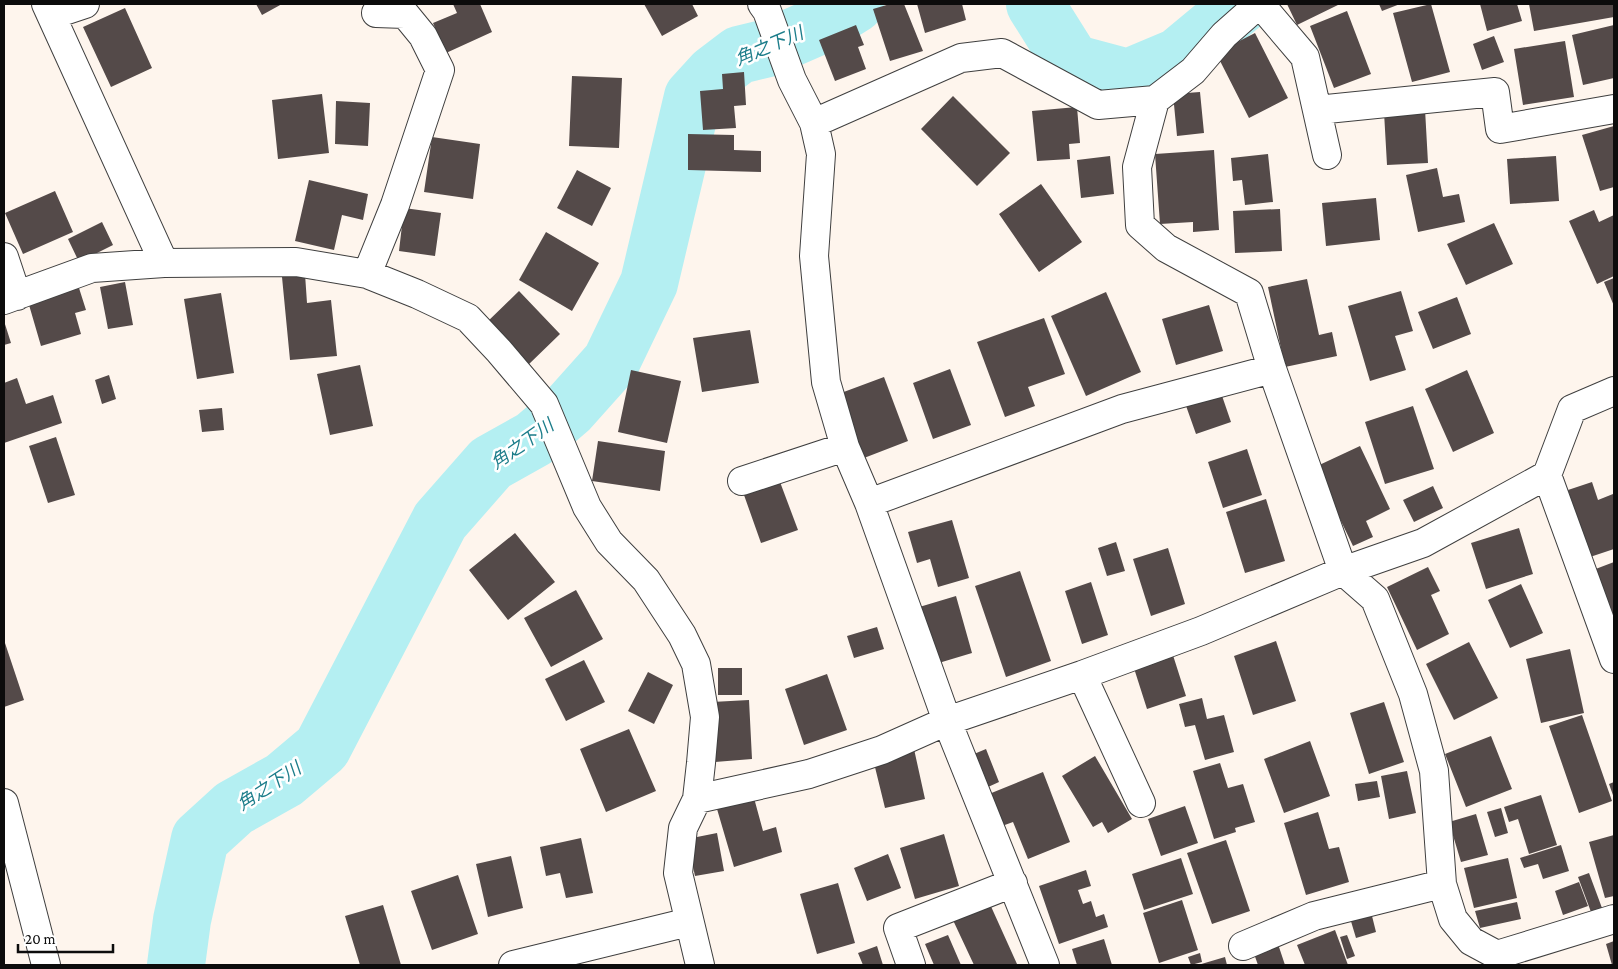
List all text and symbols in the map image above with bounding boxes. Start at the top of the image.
water label: 角之下川 [732,22,808,69]
water label: 角之下川 [487,414,559,473]
water label: 角之下川 [233,757,306,814]
scale bar [18,922,112,954]
text: 20 m [25,931,56,947]

